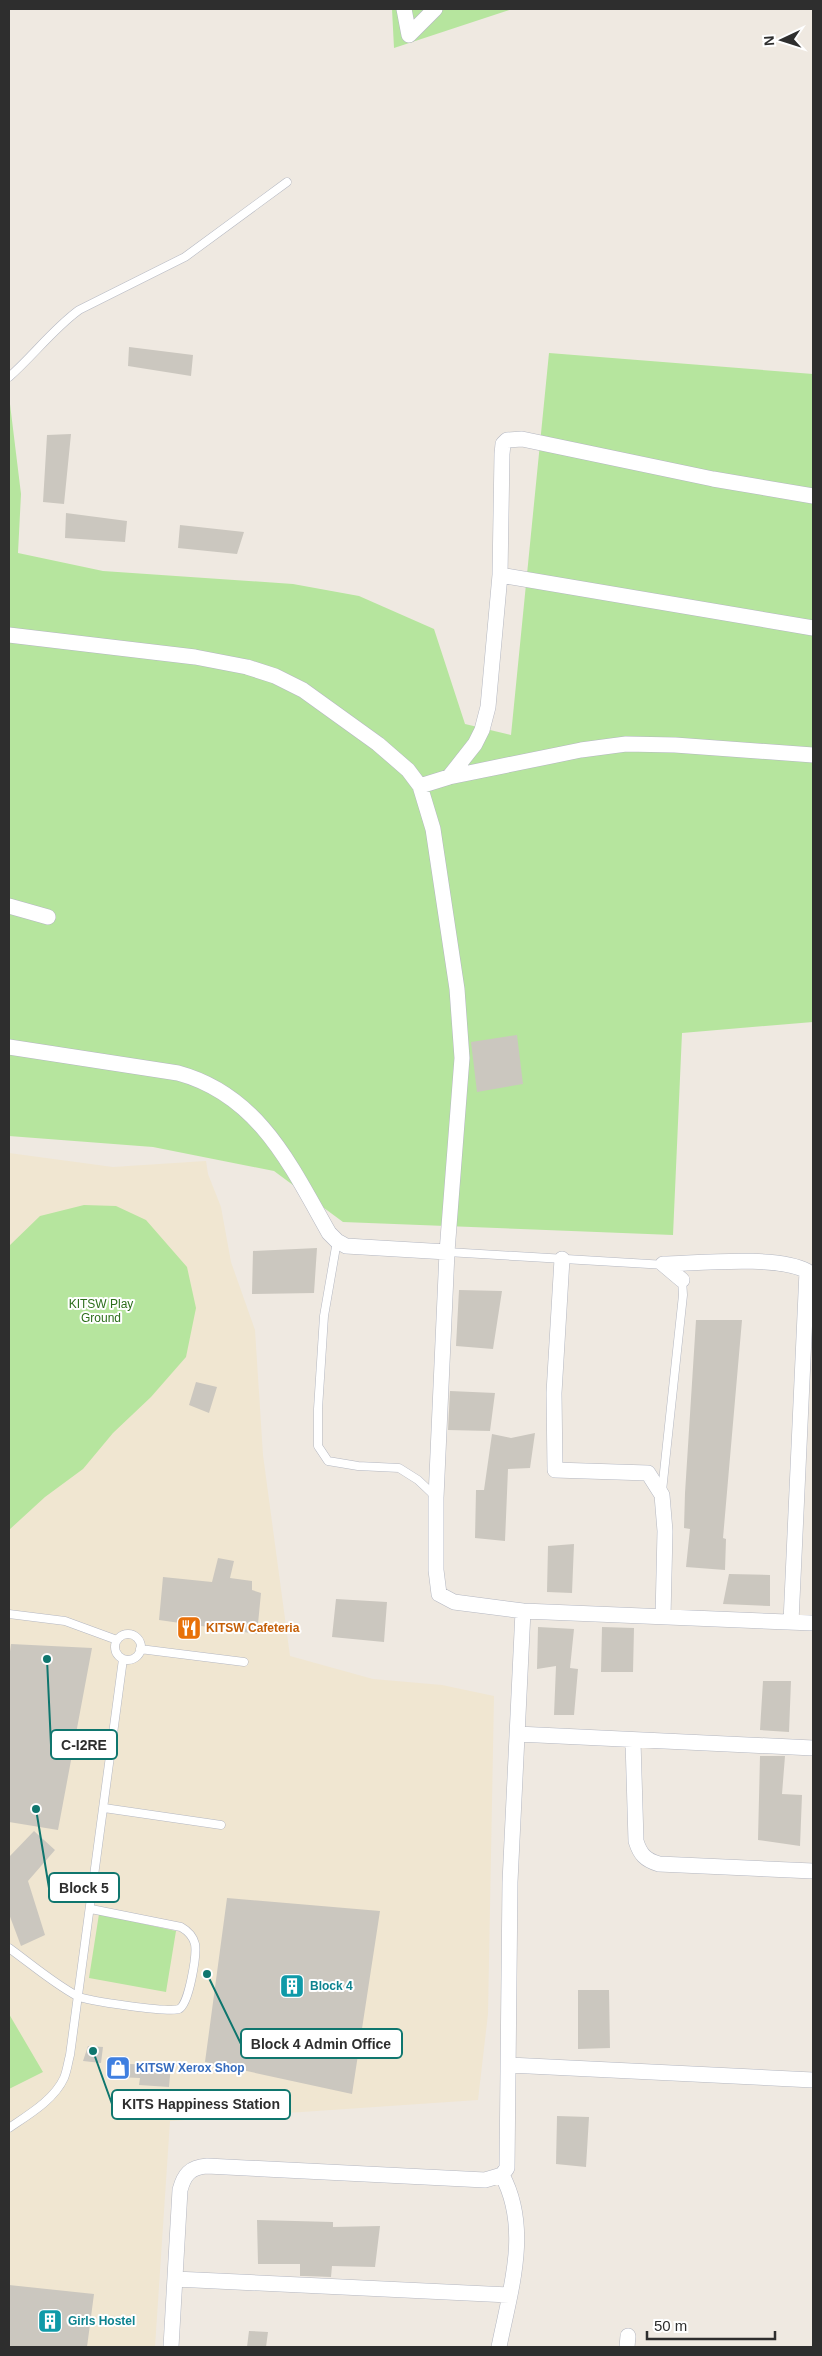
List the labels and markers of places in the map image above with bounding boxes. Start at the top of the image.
restaurant icon: KITSW Cafeteria [176,1615,202,1641]
place label: KITSW Cafeteria [206,1621,300,1635]
callout: C-I2RE [51,1730,117,1759]
callout: Block 5 [49,1873,119,1902]
building icon: Block 4 [279,1973,305,1999]
place label: Block 4 [310,1979,353,1993]
callout: Block 4 Admin Office [241,2029,402,2058]
shop icon: KITSW Xerox Shop [105,2055,131,2081]
place label: KITSW Xerox Shop [136,2061,245,2075]
callout: KITS Happiness Station [112,2090,290,2119]
building icon: Girls Hostel [37,2308,63,2334]
place label: Girls Hostel [68,2314,135,2328]

